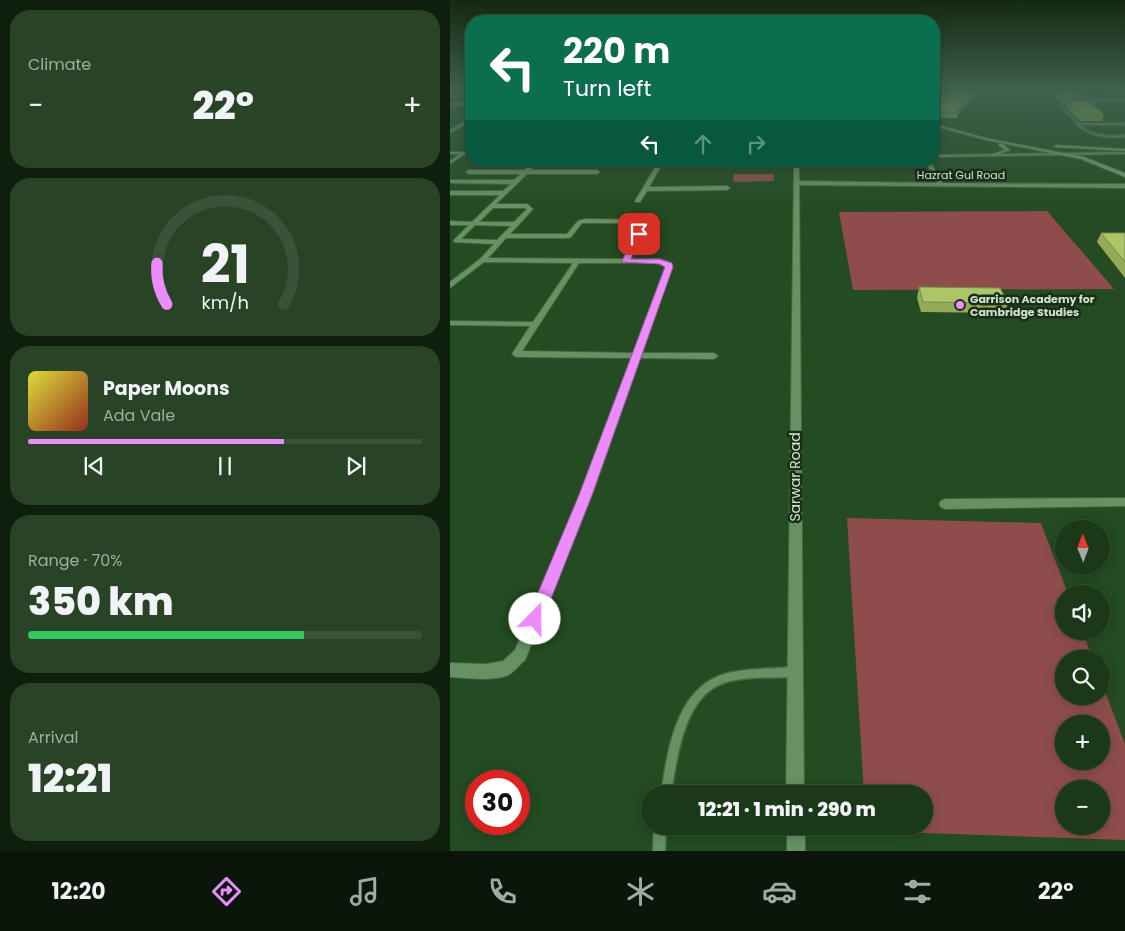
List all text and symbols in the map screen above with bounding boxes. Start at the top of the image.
text: 220 m [563,26,670,75]
icon: left [480,35,545,100]
text: Climate [28,53,91,76]
text: Turn left [563,73,651,104]
text: 22° [192,79,254,132]
text: − [28,86,43,125]
text: + [403,86,422,125]
icon: left [636,130,664,158]
icon: ahead [689,130,717,158]
icon: right [742,130,770,158]
street label: Hazrat Gul Road [917,167,1005,183]
pin [618,213,660,255]
icon: arrive [625,220,653,248]
text: 21 [200,228,250,301]
text: km/h [201,290,249,315]
place label: Garrison Academy for Cambridge Studies [970,291,1095,320]
marker: Garrison Academy for Cambridge Studies [954,299,966,311]
text: Paper Moons [103,375,230,402]
text: Ada Vale [103,404,175,427]
street label: Sarwar Road [785,432,805,522]
icon: previous [80,452,108,480]
icon: pause [211,452,239,480]
icon: next [342,452,370,480]
north arrow [1055,520,1110,575]
map controls [1055,520,1110,835]
text: Range · 70% [28,549,122,572]
text: 350 km [28,575,173,628]
button: sound [1055,585,1110,640]
position arrow [508,592,560,644]
button: search [1055,650,1110,705]
button: + [1055,715,1110,770]
text: Arrival [28,726,78,749]
text: 12:21 [28,752,112,805]
speed limit sign: 30 [465,770,530,835]
button: − [1055,780,1110,835]
text: 12:21 · 1 min · 290 m [698,796,876,823]
icon: directions [209,874,244,909]
icon: music [347,874,382,909]
icon: phone [485,874,520,909]
icon: climate [623,874,658,909]
icon: car [762,874,797,909]
icon: filters [900,874,935,909]
text: 12:20 [52,876,106,907]
text: 22° [1038,876,1073,907]

